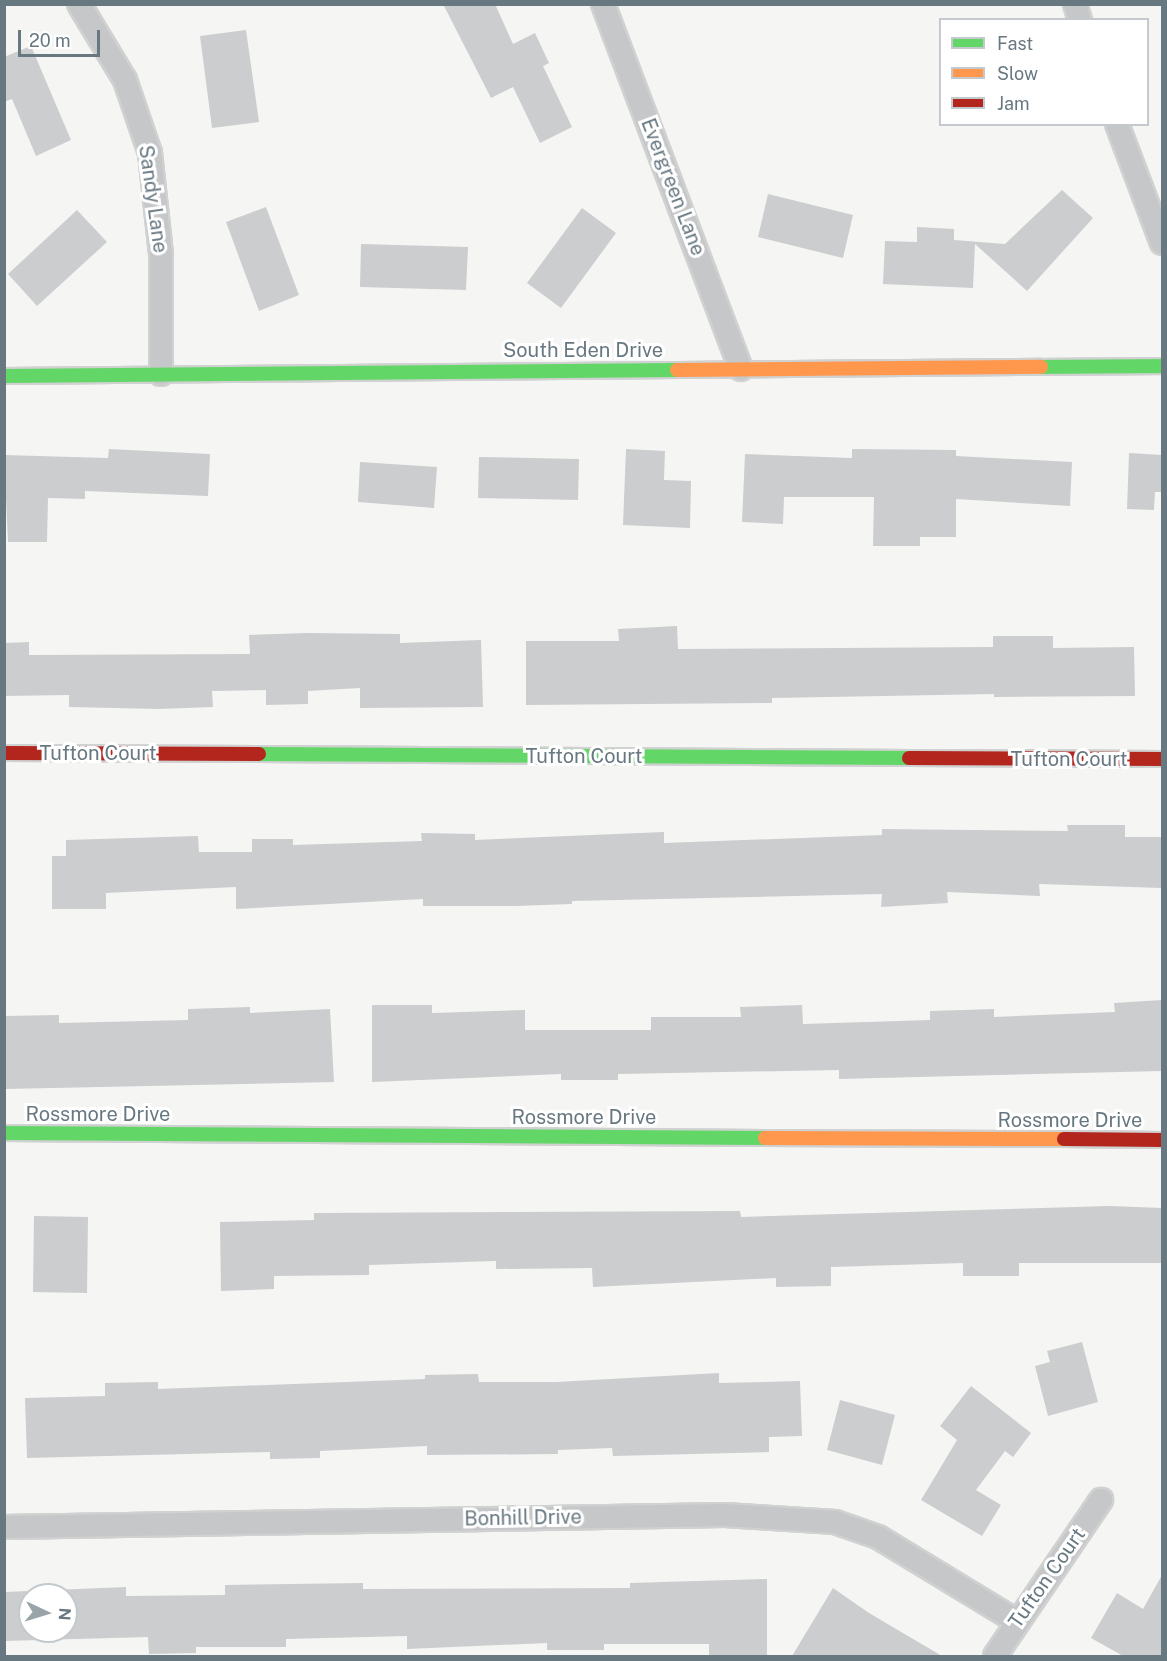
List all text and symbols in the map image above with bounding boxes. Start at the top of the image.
scale bar [21,18,104,56]
legend [939,18,1149,126]
text: 20 m [29,30,71,51]
text: Fast [997,33,1033,54]
text: Slow [997,63,1038,84]
text: Jam [997,93,1030,114]
street label: Evergreen Lane [636,115,710,259]
street label: Sandy Lane [134,144,172,254]
street label: South Eden Drive [503,338,663,362]
street label: Tufton Court [40,741,156,765]
street label: Tufton Court [526,744,642,768]
street label: Tufton Court [1011,747,1127,771]
street label: Rossmore Drive [26,1102,170,1126]
street label: Rossmore Drive [512,1105,656,1129]
street label: Rossmore Drive [998,1108,1142,1132]
street label: Bonhill Drive [464,1505,582,1531]
street label: Tufton Court [1004,1523,1090,1633]
north arrow [18,1583,78,1643]
text: N [55,1607,74,1621]

